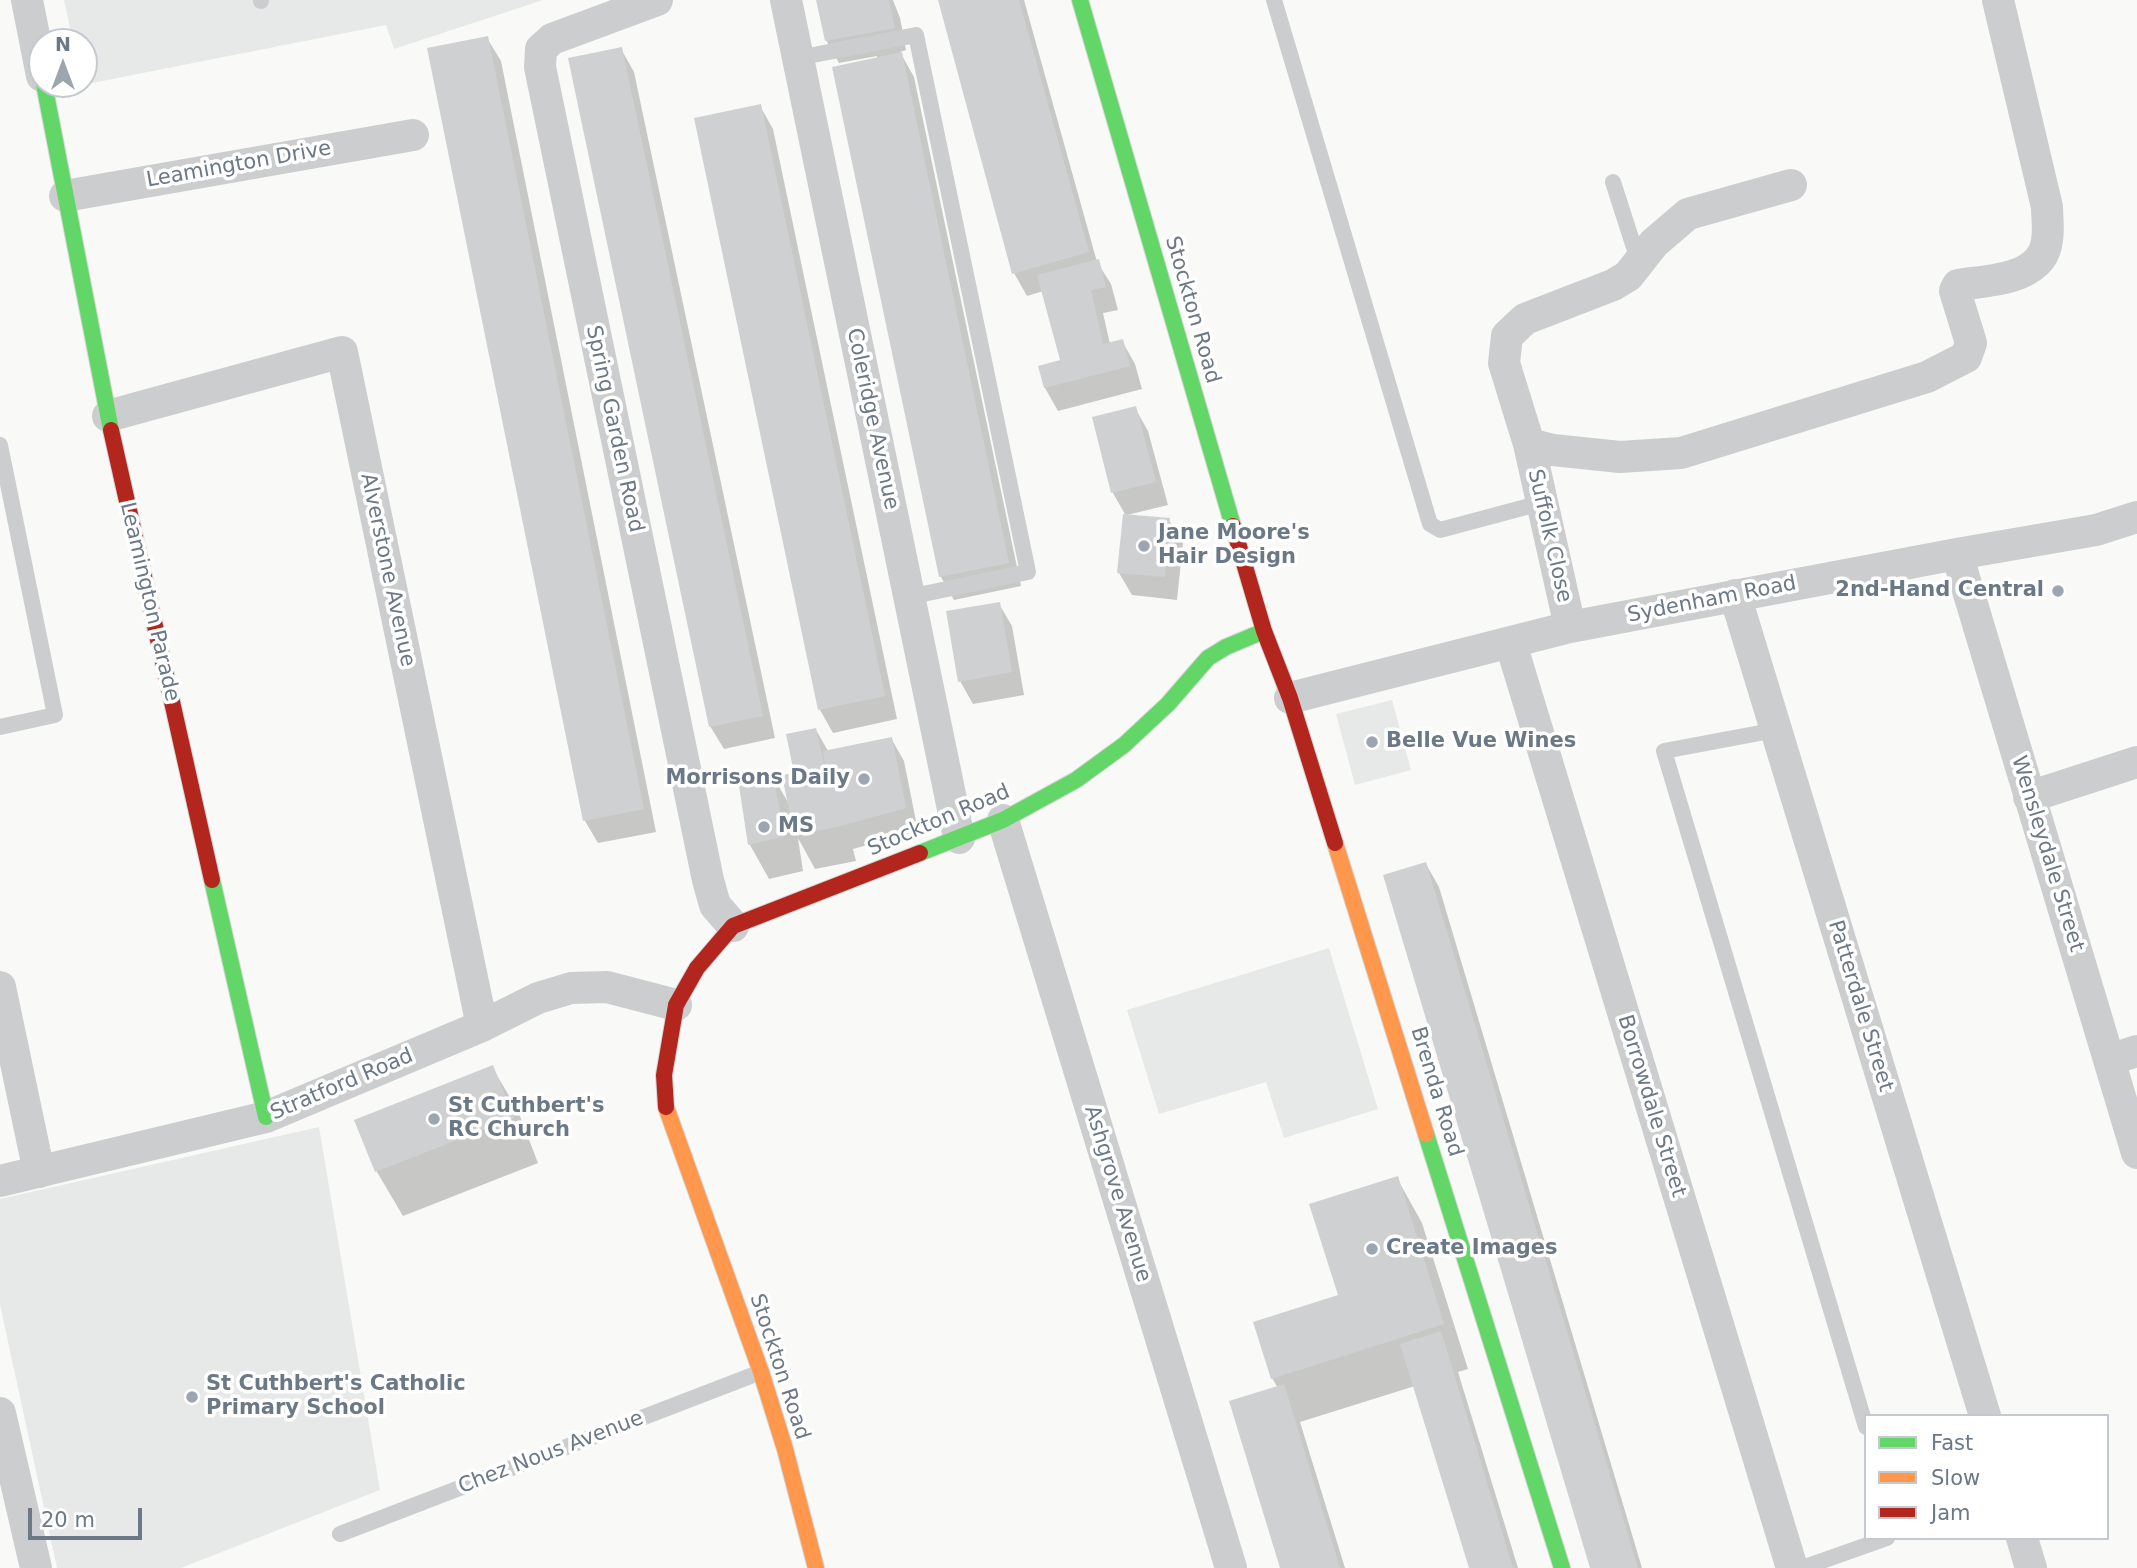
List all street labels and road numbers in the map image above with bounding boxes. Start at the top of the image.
street label: Leamington Drive [145,136,333,194]
street label: Stockton Road [1159,234,1225,386]
street label: Spring Garden Road [580,323,648,535]
street label: Coleridge Avenue [840,326,904,512]
street label: Suffolk Close [1521,467,1577,605]
street label: Alverstone Avenue [354,471,420,669]
street label: Leamington Parade [114,500,184,704]
street label: Sydenham Road [1626,571,1798,629]
street label: Wensleydale Street [2005,753,2089,955]
street label: Stockton Road [864,780,1014,862]
street label: Patterdale Street [1822,917,1898,1095]
street label: Borrowdale Street [1611,1012,1691,1200]
street label: Brenda Road [1404,1024,1468,1160]
street label: Stratford Road [267,1044,417,1126]
street label: Ashgrove Avenue [1078,1103,1156,1285]
street label: Stockton Road [744,1291,814,1443]
street label: Chez Nous Avenue [455,1406,647,1500]

